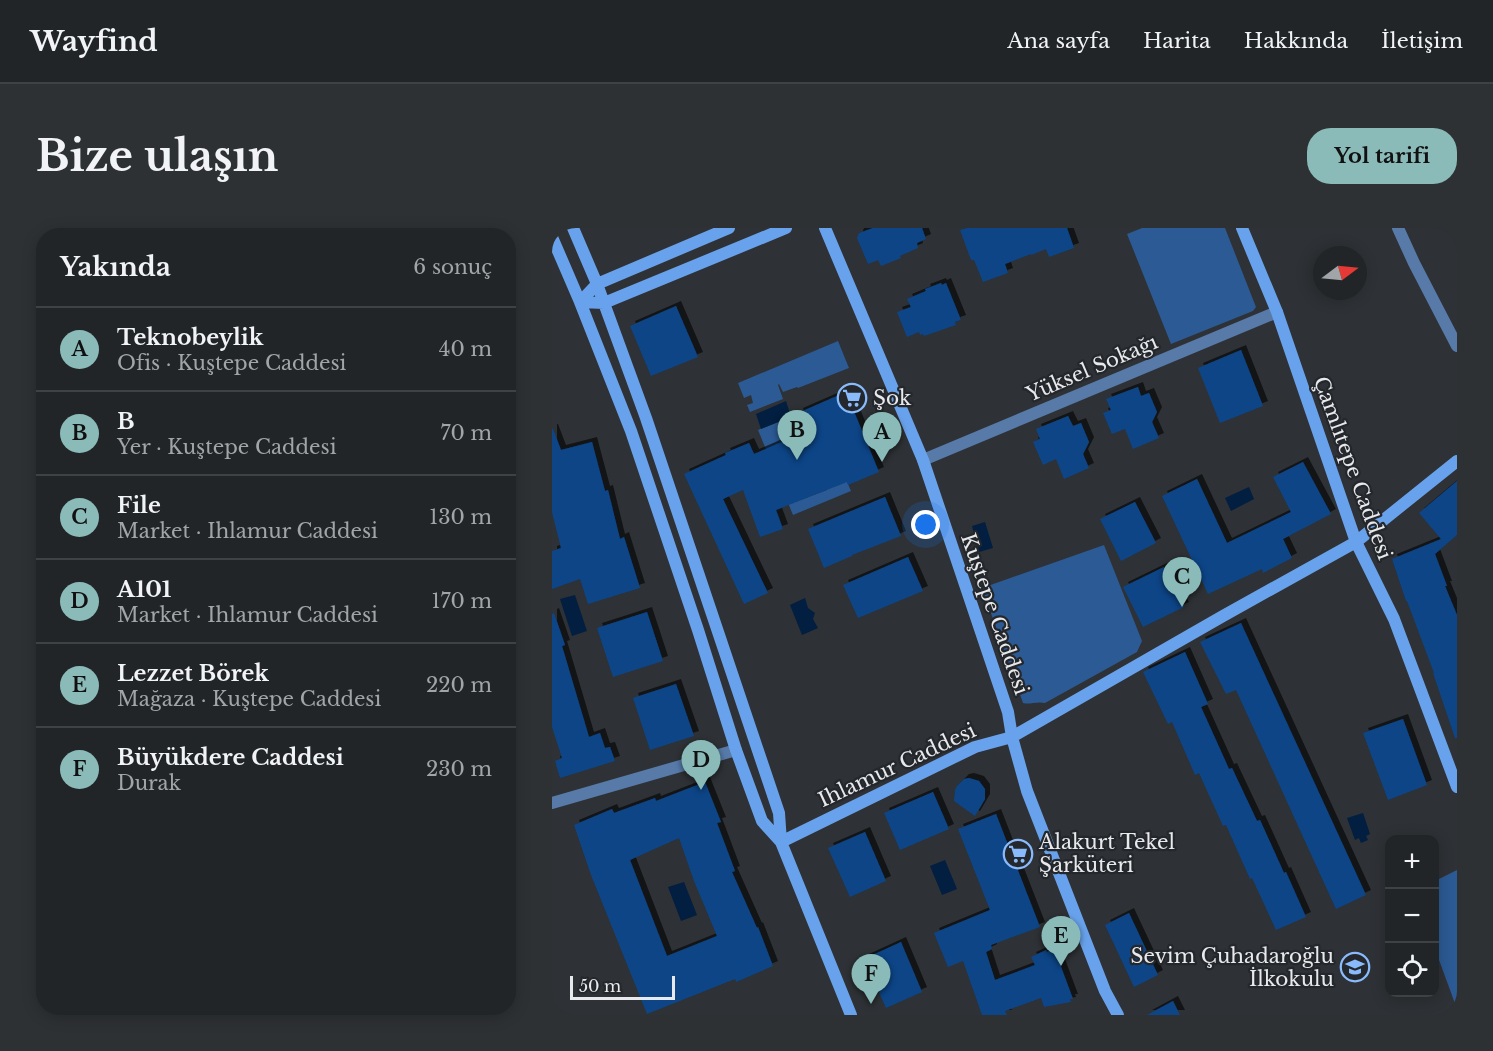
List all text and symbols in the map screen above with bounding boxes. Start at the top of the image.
text: Wayfind [30,24,158,59]
text: Ana sayfa [1007,28,1110,54]
text: Harita [1143,28,1211,54]
text: Hakkında [1244,28,1348,54]
text: İletişim [1381,28,1463,54]
button: Yol tarifi [1307,128,1457,184]
text: Bize ulaşın [36,130,278,182]
north arrow [1313,246,1367,300]
text: Yakında [60,251,171,283]
text: 6 sonuç [413,255,492,279]
text: Teknobeylik [117,324,263,351]
street label: Yüksel Sokağı [1022,329,1161,407]
text: A [71,337,88,361]
text: 40 m [439,337,492,361]
text: Ofis · Kuştepe Caddesi [117,351,346,375]
street label: Çamlıtepe Caddesi [1309,373,1397,563]
supermarket icon: Şok [836,382,868,414]
place label: Şok [873,386,912,410]
text: B [117,408,135,435]
pin: B [778,410,816,460]
pin: A [862,412,902,462]
text: B [72,421,87,445]
text: 70 m [440,421,492,445]
text: Yer · Kuştepe Caddesi [117,435,336,459]
text: File [117,492,161,519]
text: C [71,505,88,529]
text: 130 m [429,505,492,529]
your location [911,510,940,539]
text: Market · Ihlamur Caddesi [117,519,378,543]
street label: Kuştepe Caddesi [956,530,1034,698]
pin: C [1162,558,1202,607]
text: A101 [117,576,171,603]
text: D [70,589,89,613]
text: 170 m [432,589,492,613]
text: Market · Ihlamur Caddesi [117,603,378,627]
text: Lezzet Börek [117,660,269,687]
text: E [72,673,87,697]
text: 220 m [426,673,492,697]
text: Mağaza · Kuştepe Caddesi [117,687,381,711]
street label: Ihlamur Caddesi [815,718,980,812]
pin: D [682,740,720,790]
text: Büyükdere Caddesi [117,744,344,771]
text: F [73,757,86,781]
text: 230 m [426,757,492,781]
text: Durak [117,771,181,795]
place label: Alakurt Tekel Şarküteri [1038,830,1175,877]
map controls [1385,835,1439,997]
button: + [1385,835,1439,889]
supermarket icon: Alakurt Tekel Şarküteri [1002,838,1034,870]
button: − [1385,889,1439,943]
pin: E [1042,916,1080,966]
button: locate [1385,943,1439,997]
place label: Sevim Çuhadaroğlu İlkokulu [1131,944,1334,991]
school or university icon: Sevim Çuhadaroğlu İlkokulu [1339,951,1371,983]
pin: F [852,954,890,1004]
scale bar [570,973,675,1000]
text: 50 m [579,976,621,996]

